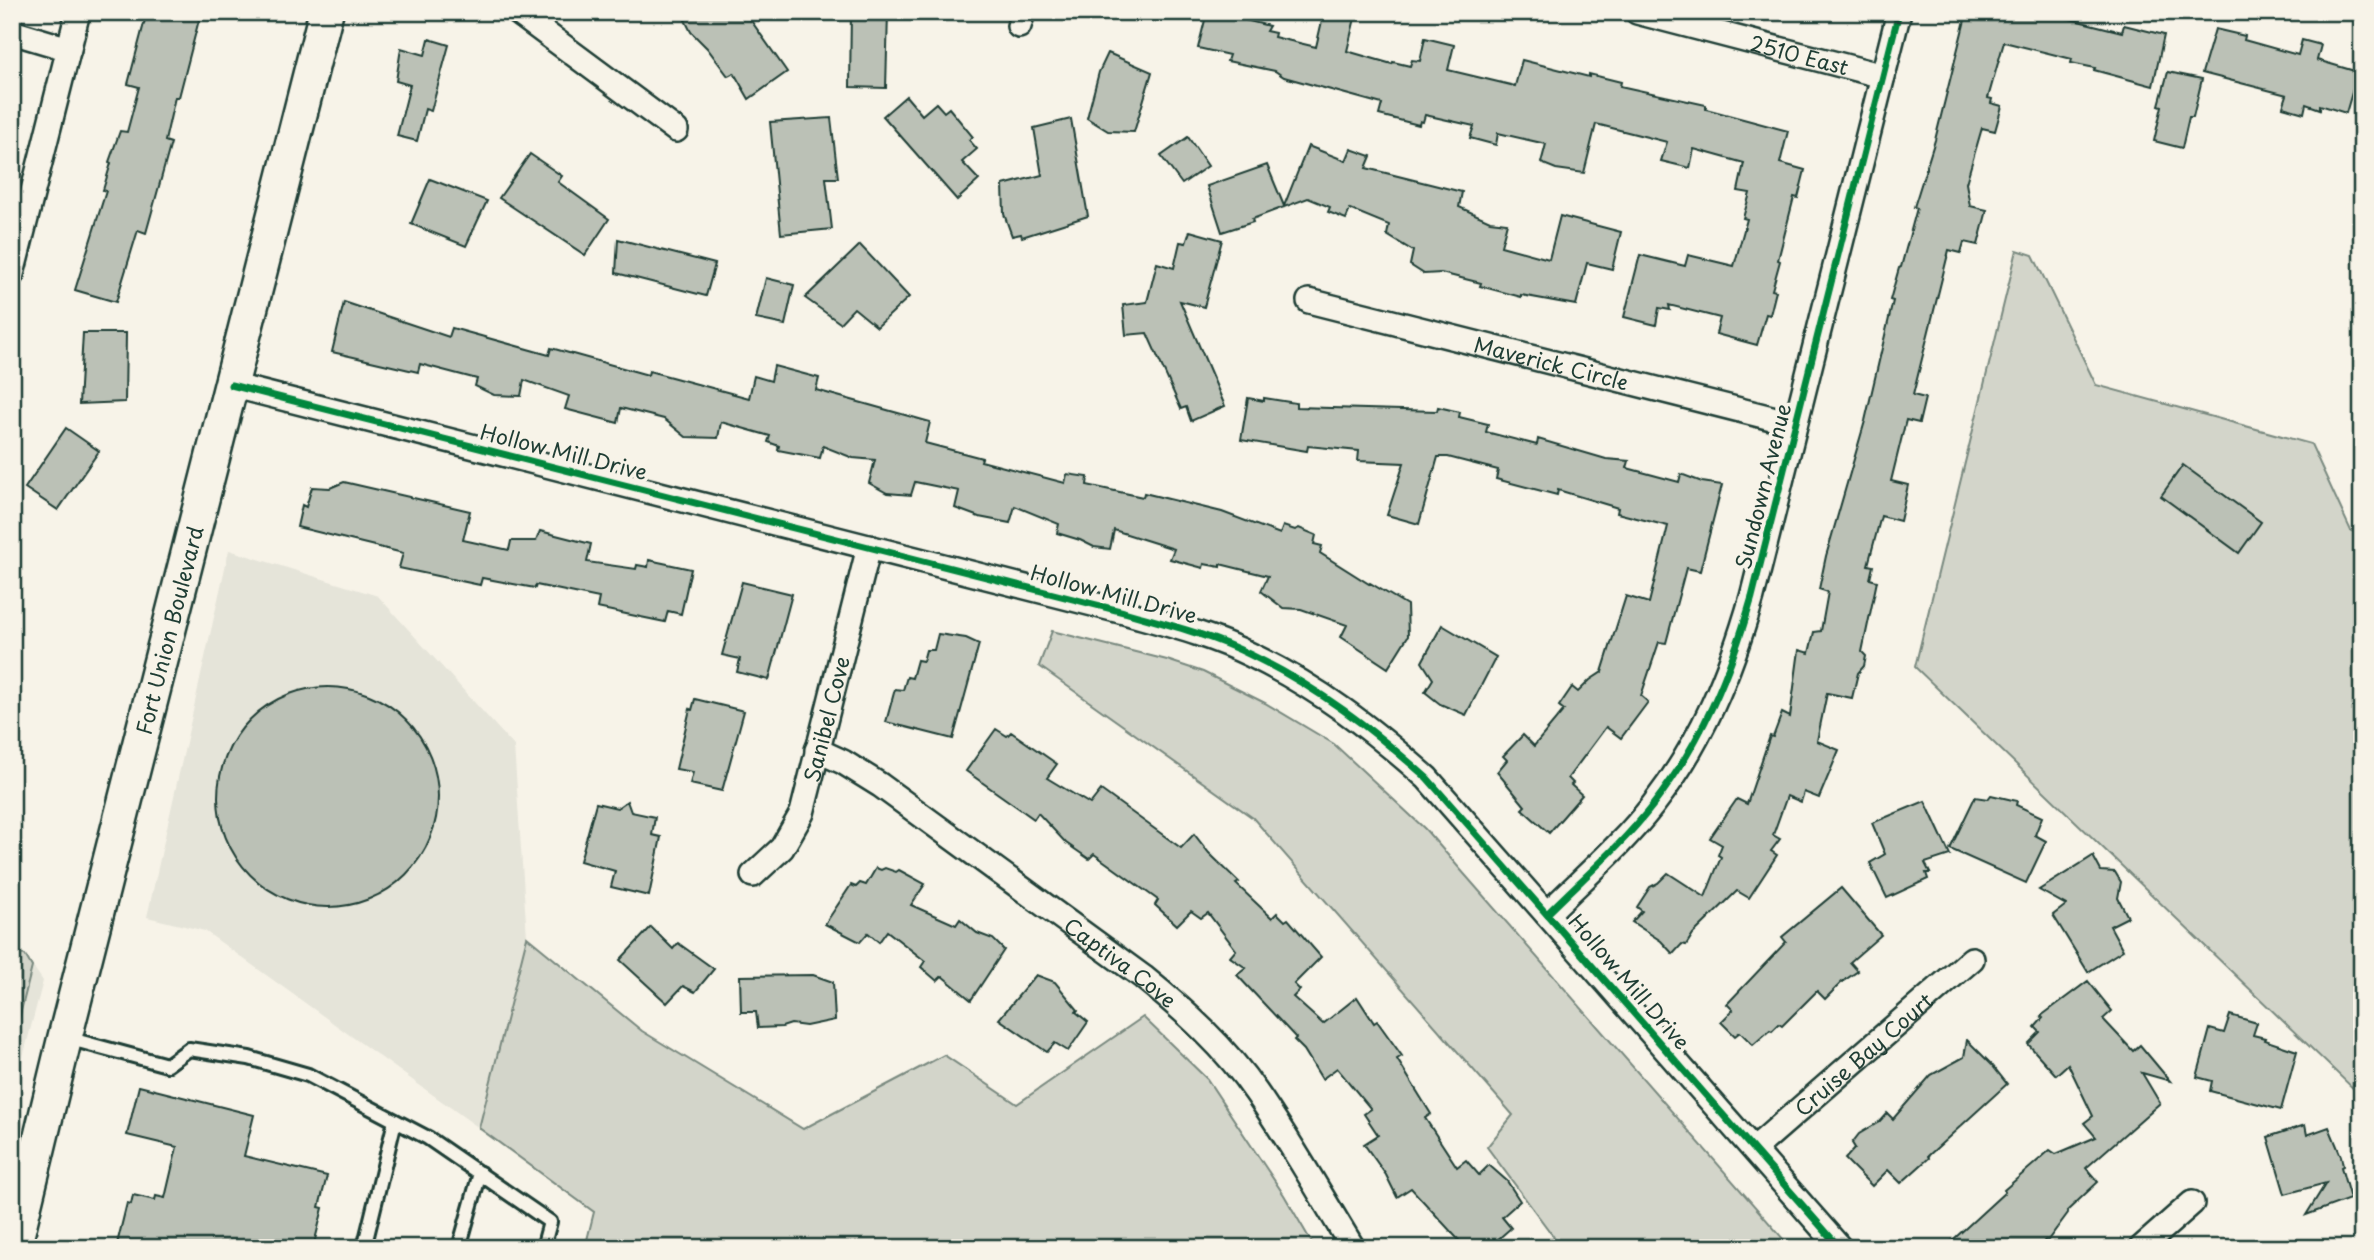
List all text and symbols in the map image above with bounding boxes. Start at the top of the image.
street label: 2510 East [1747,26,1852,82]
street label: Maverick Circle [1471,327,1632,397]
street label: Sundown Avenue [1726,400,1798,572]
street label: Hollow Mill Drive [477,415,651,487]
street label: Fort Union Boulevard [127,522,211,738]
street label: Hollow Mill Drive [1027,555,1201,631]
street label: Sanibel Cove [794,653,857,785]
street label: Hollow Mill Drive [1562,906,1698,1056]
street label: Captiva Cove [1058,909,1184,1015]
street label: Cruise Bay Court [1787,984,1940,1123]

